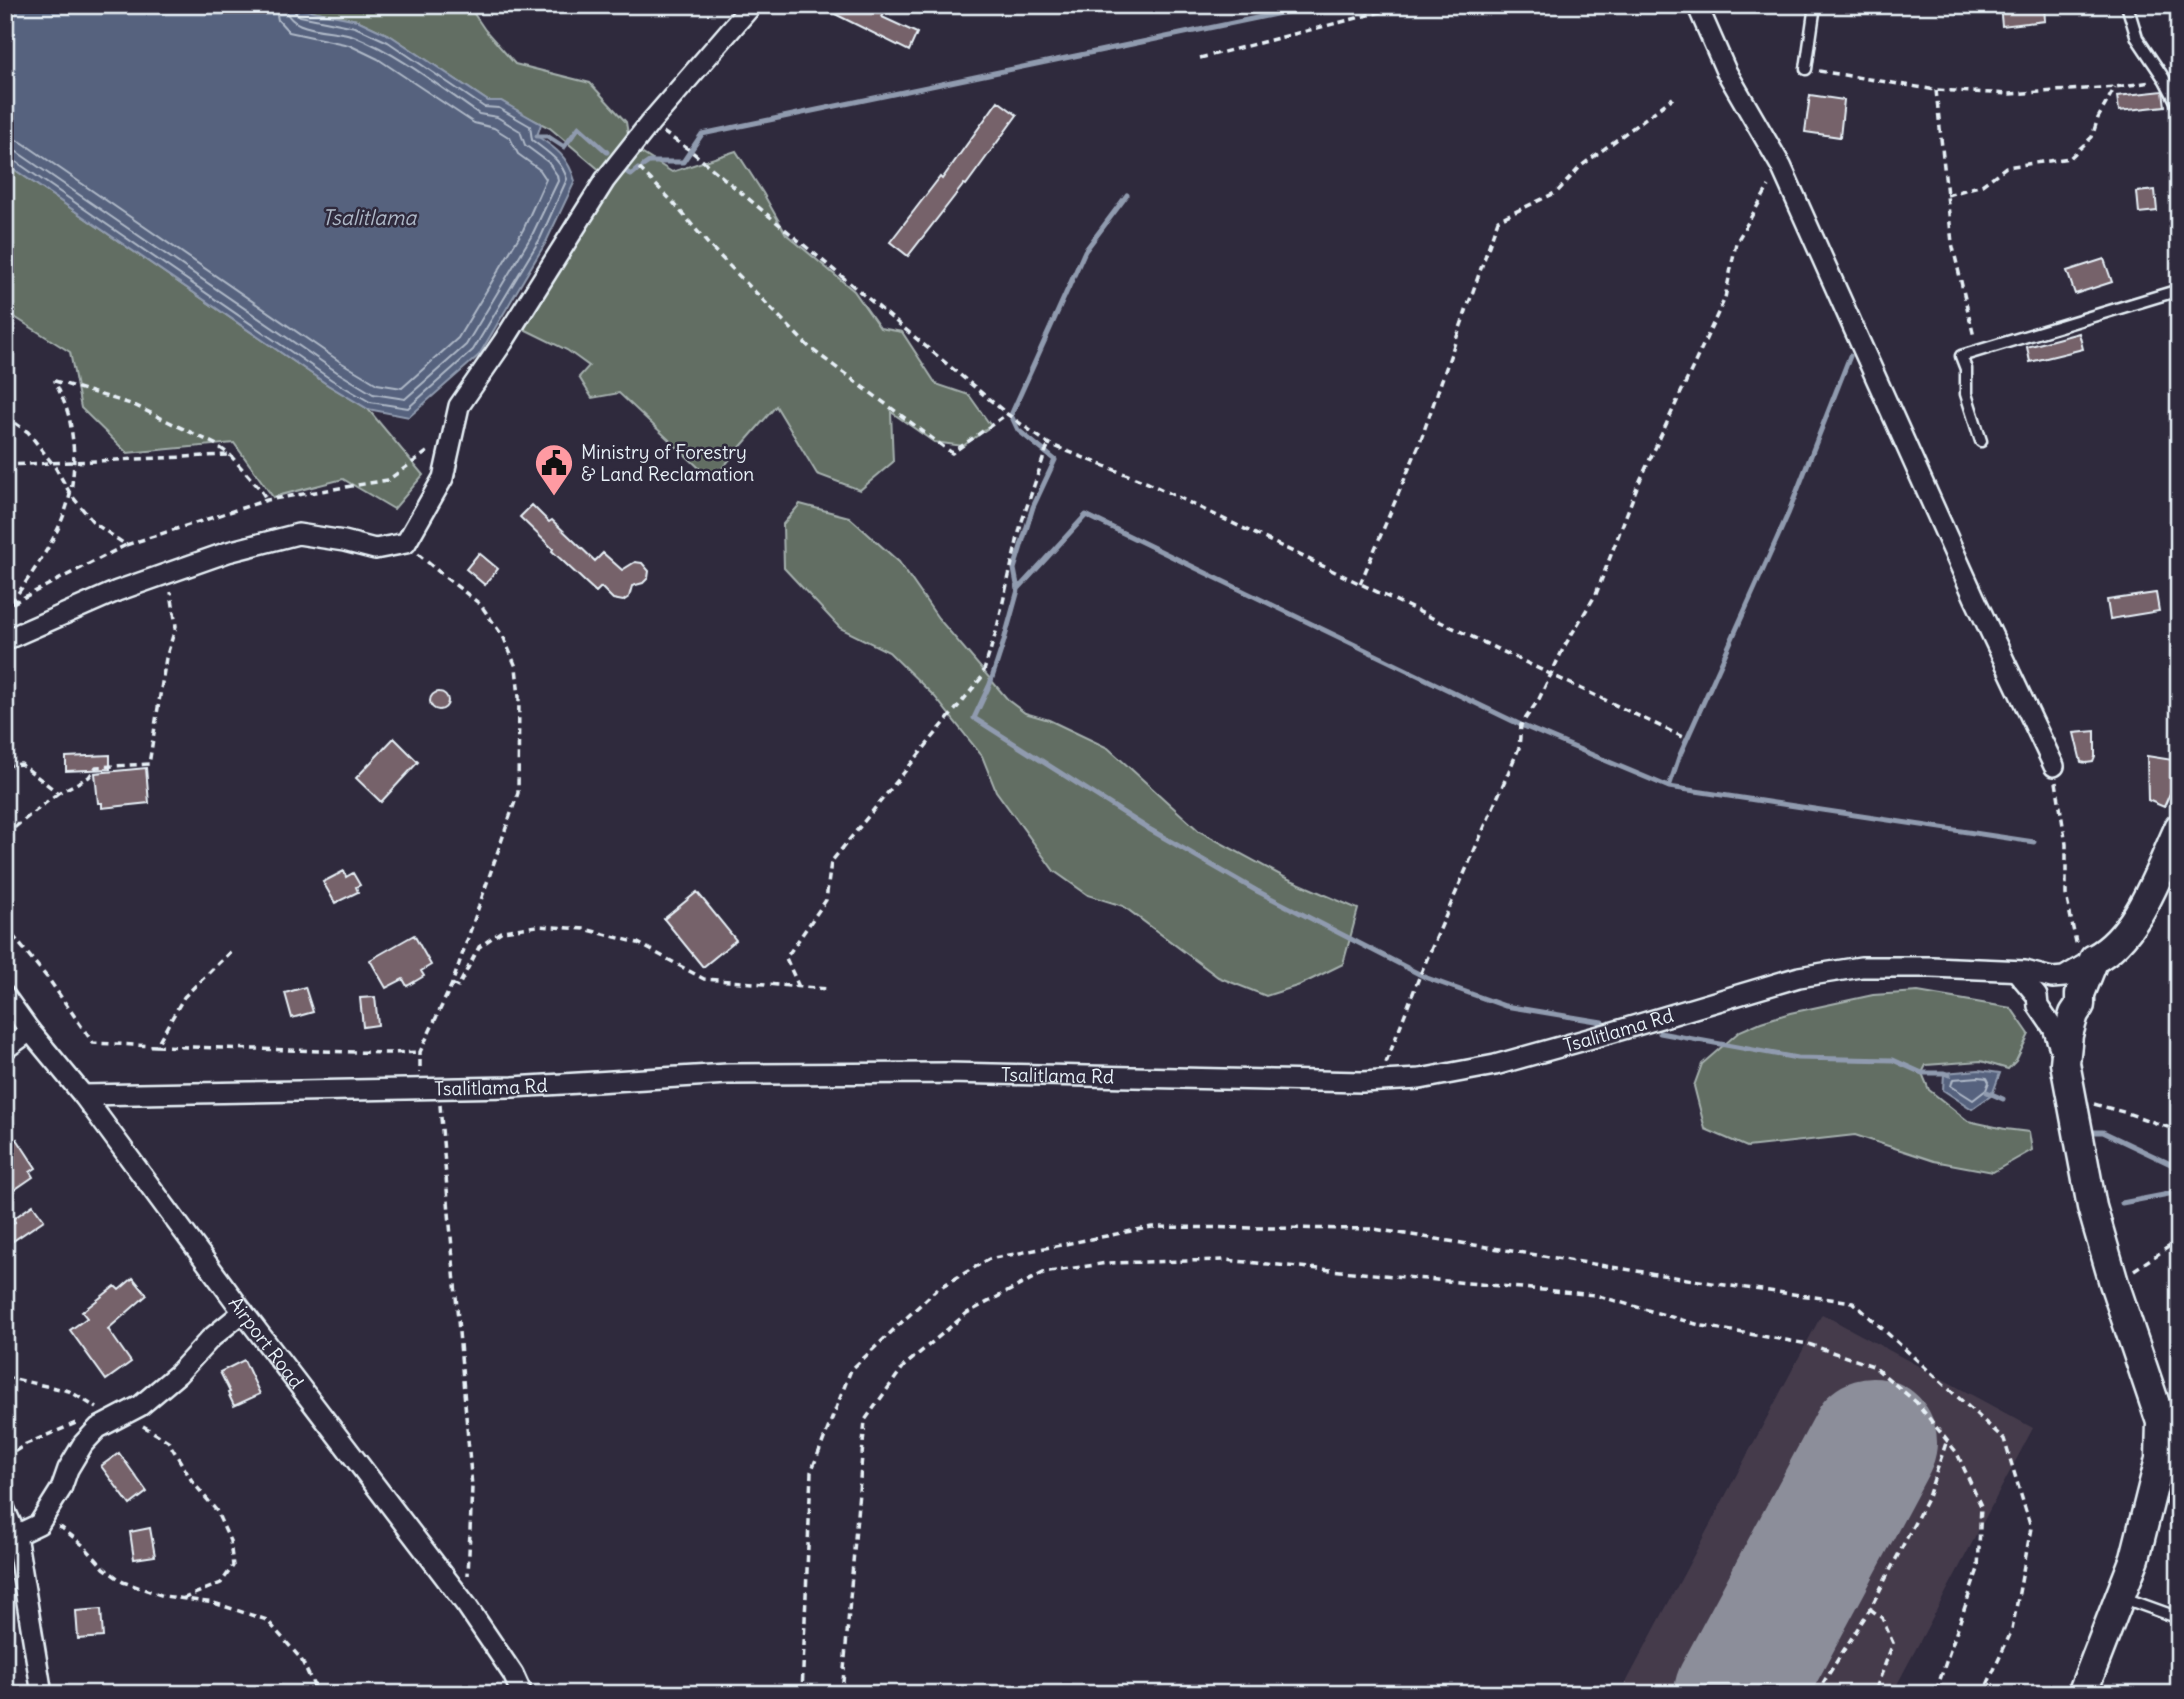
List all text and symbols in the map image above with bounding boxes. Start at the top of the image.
water label: Tsalitlama [322,204,417,231]
place label: Ministry of Forestry & Land Reclamation [581,440,754,486]
public building icon: Ministry of Forestry & Land Reclamation [533,442,575,497]
street label: Tsalitlama Rd [1561,1003,1676,1057]
street label: Tsalitlama Rd [1001,1062,1114,1089]
street label: Tsalitlama Rd [434,1073,548,1100]
street label: Airport Road [224,1292,309,1393]

